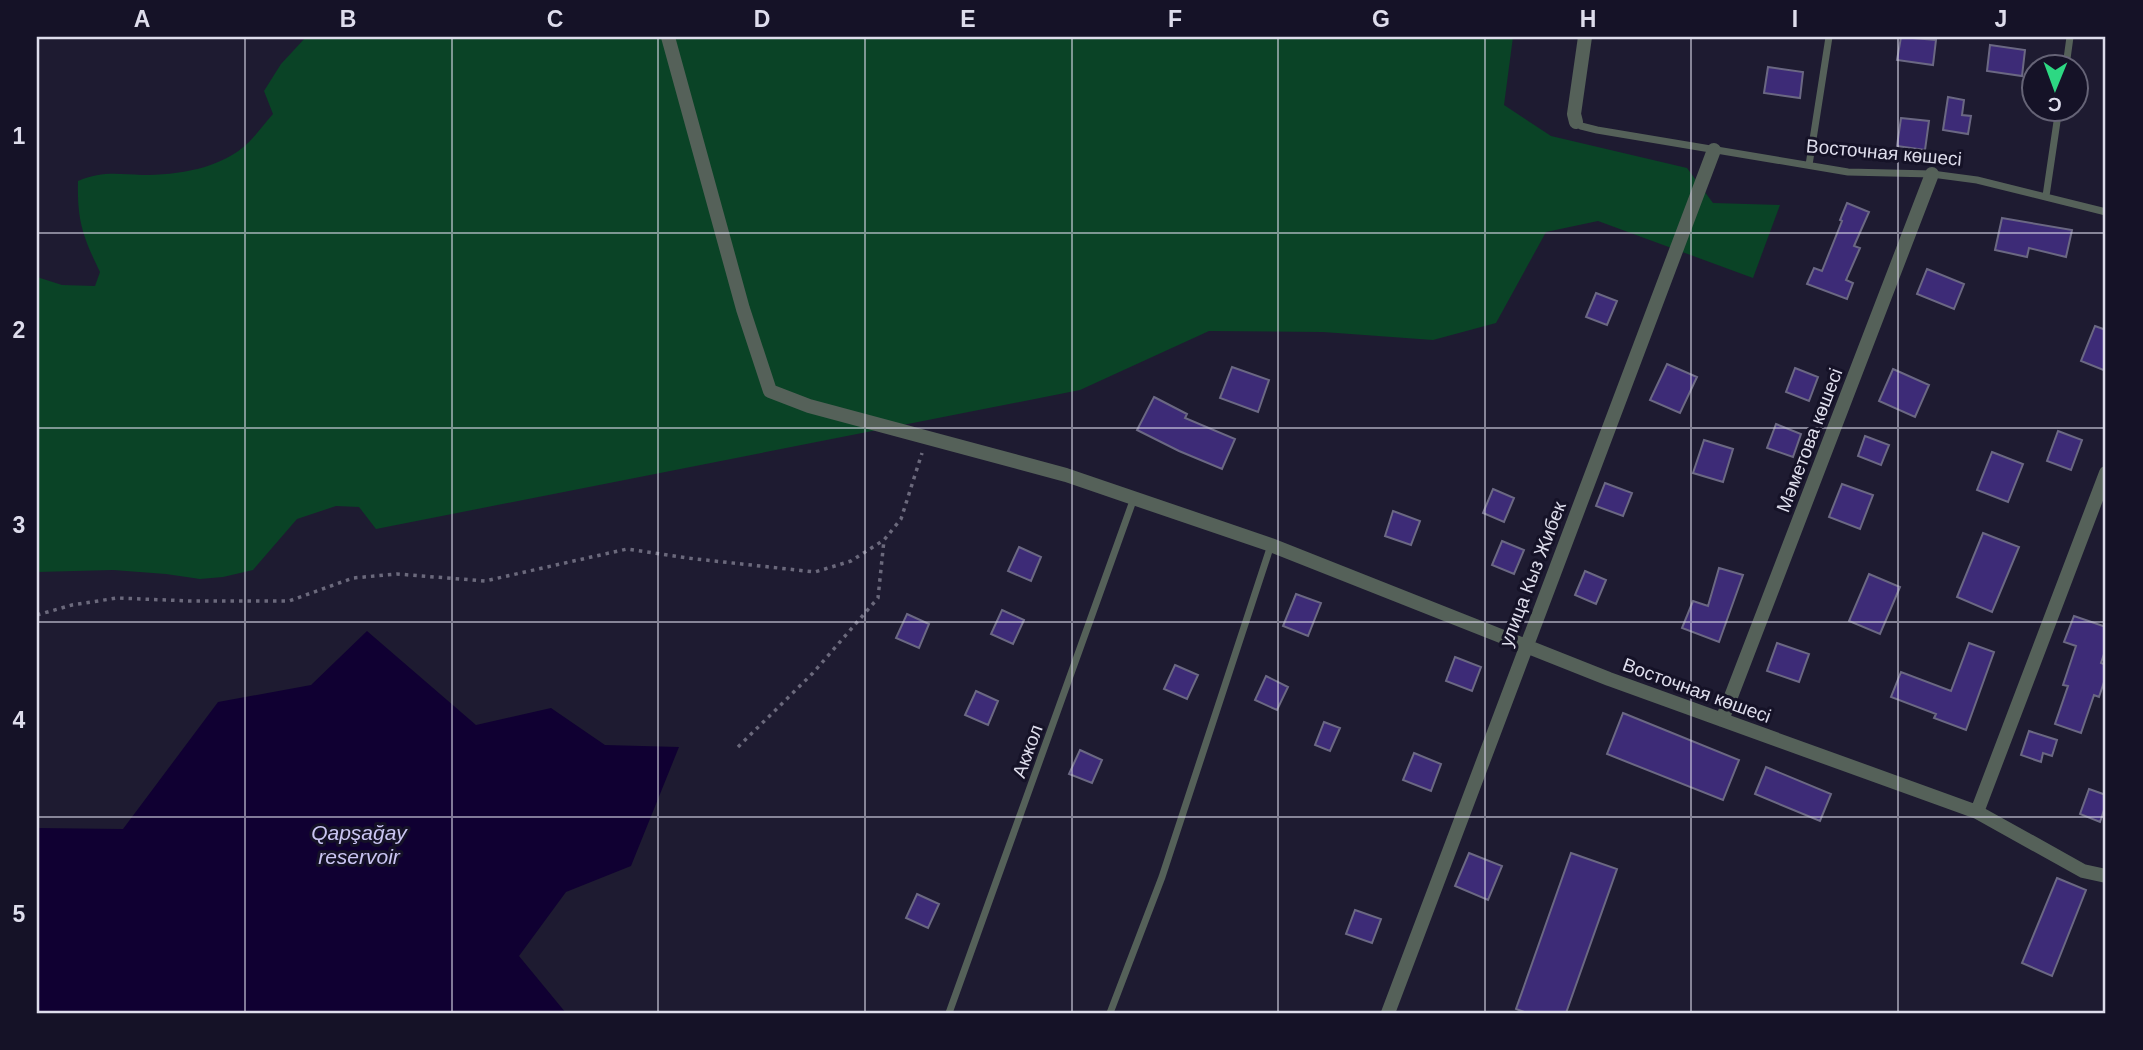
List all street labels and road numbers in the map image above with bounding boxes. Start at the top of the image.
street label: Восточная көшесі [1805,135,1963,170]
street label: Мәметова көшесі [1772,365,1847,515]
street label: улица Кыз Жибек [1495,498,1570,650]
street label: Восточная көшесі [1620,654,1774,727]
street label: Акжол [1008,722,1047,781]

